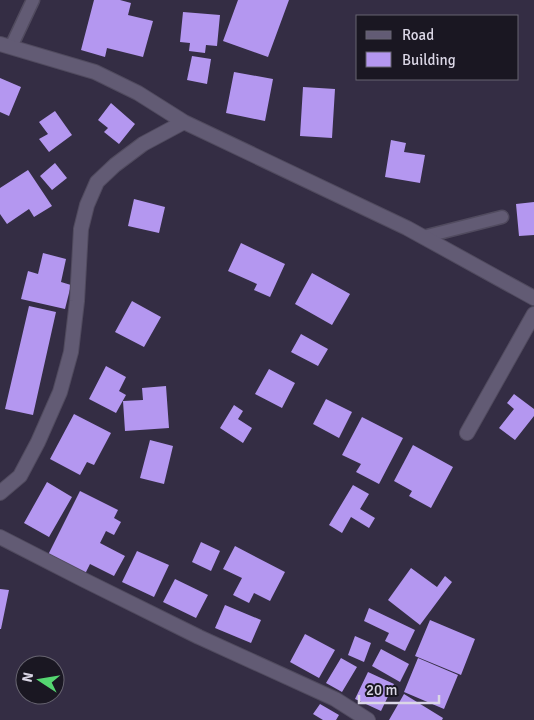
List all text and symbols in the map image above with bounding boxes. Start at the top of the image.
legend [356,15,519,80]
text: Road [402,26,434,44]
text: Building [402,51,456,69]
north arrow [15,655,65,705]
text: N [18,671,37,684]
scale bar [359,672,439,704]
text: 20 m [366,681,397,699]

